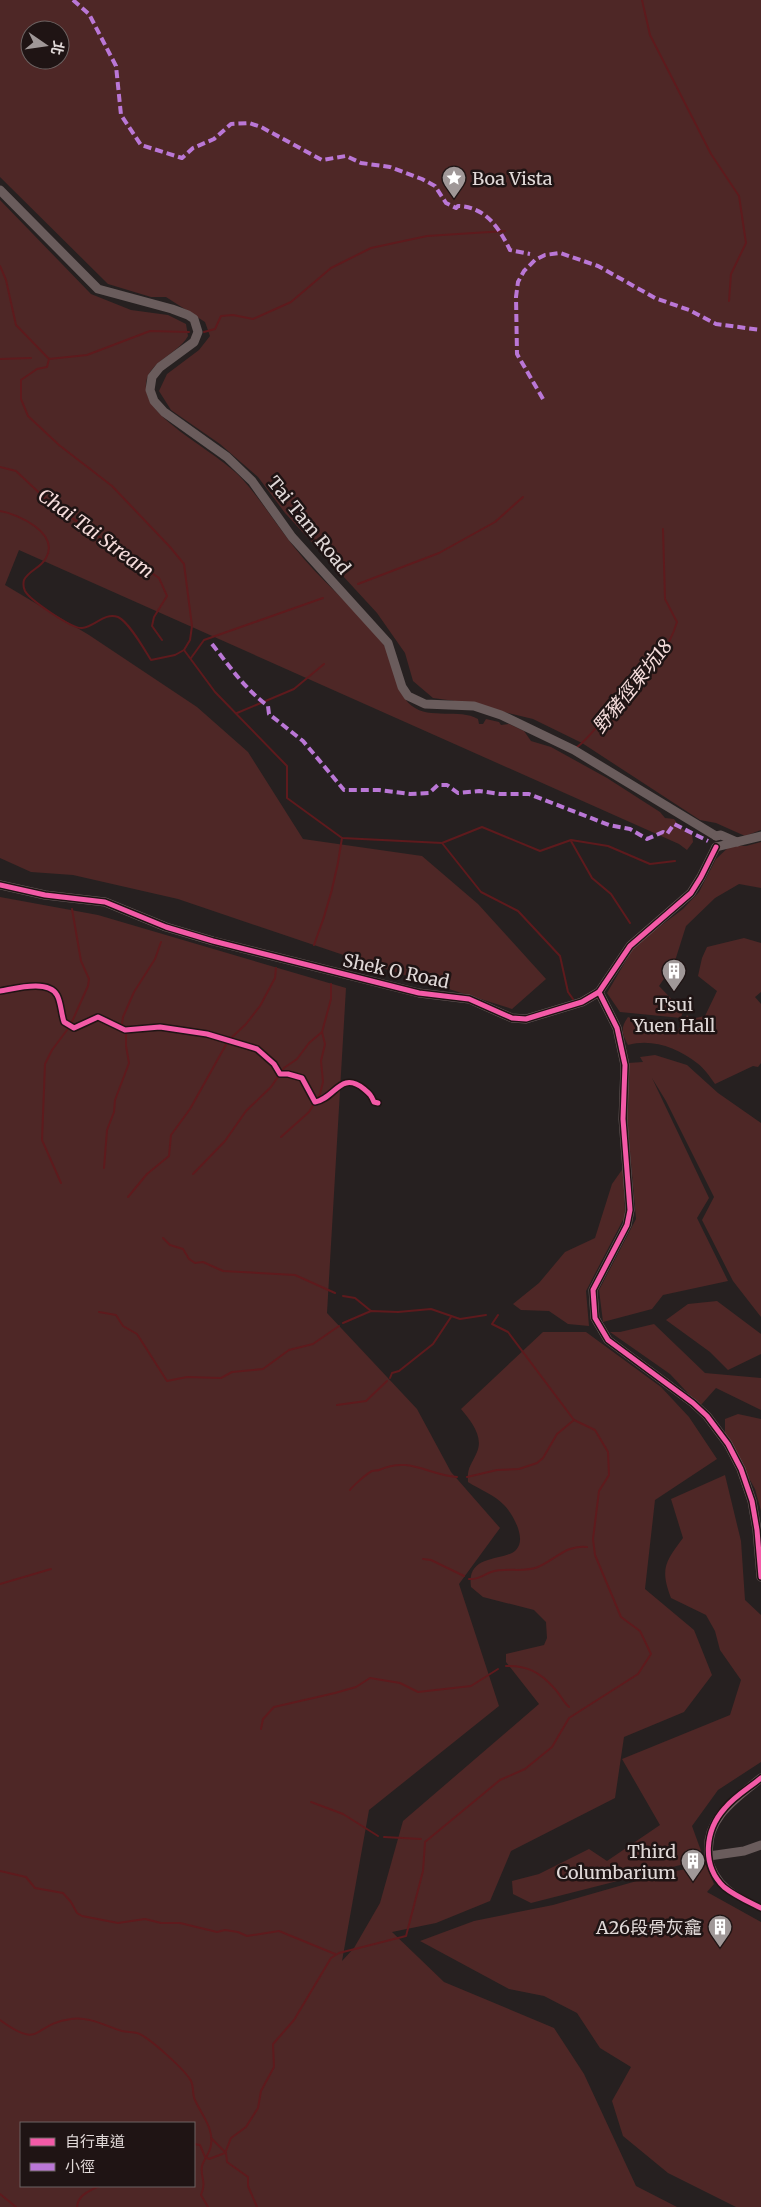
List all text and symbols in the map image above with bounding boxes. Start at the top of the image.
north arrow [20,20,70,70]
text: 北 [47,39,68,57]
place icon: Boa Vista [441,165,467,199]
place label: Boa Vista [472,167,553,190]
street label: Tai Tam Road [262,471,356,579]
water label: Chai Tai Stream [33,483,159,583]
water label: 野豬徑東坑18 [587,634,677,738]
street label: Shek O Road [341,948,452,994]
building icon: Tsui Yuen Hall [661,958,687,992]
place label: Tsui Yuen Hall [632,993,716,1037]
place label: Third Columbarium [556,1840,676,1884]
building icon: Third Columbarium [680,1848,706,1882]
building icon: A26段骨灰龕 [707,1914,733,1948]
place label: A26段骨灰龕 [595,1916,702,1939]
legend [20,2122,195,2187]
text: 自行車道 [65,2132,125,2151]
text: 小徑 [65,2157,95,2176]

